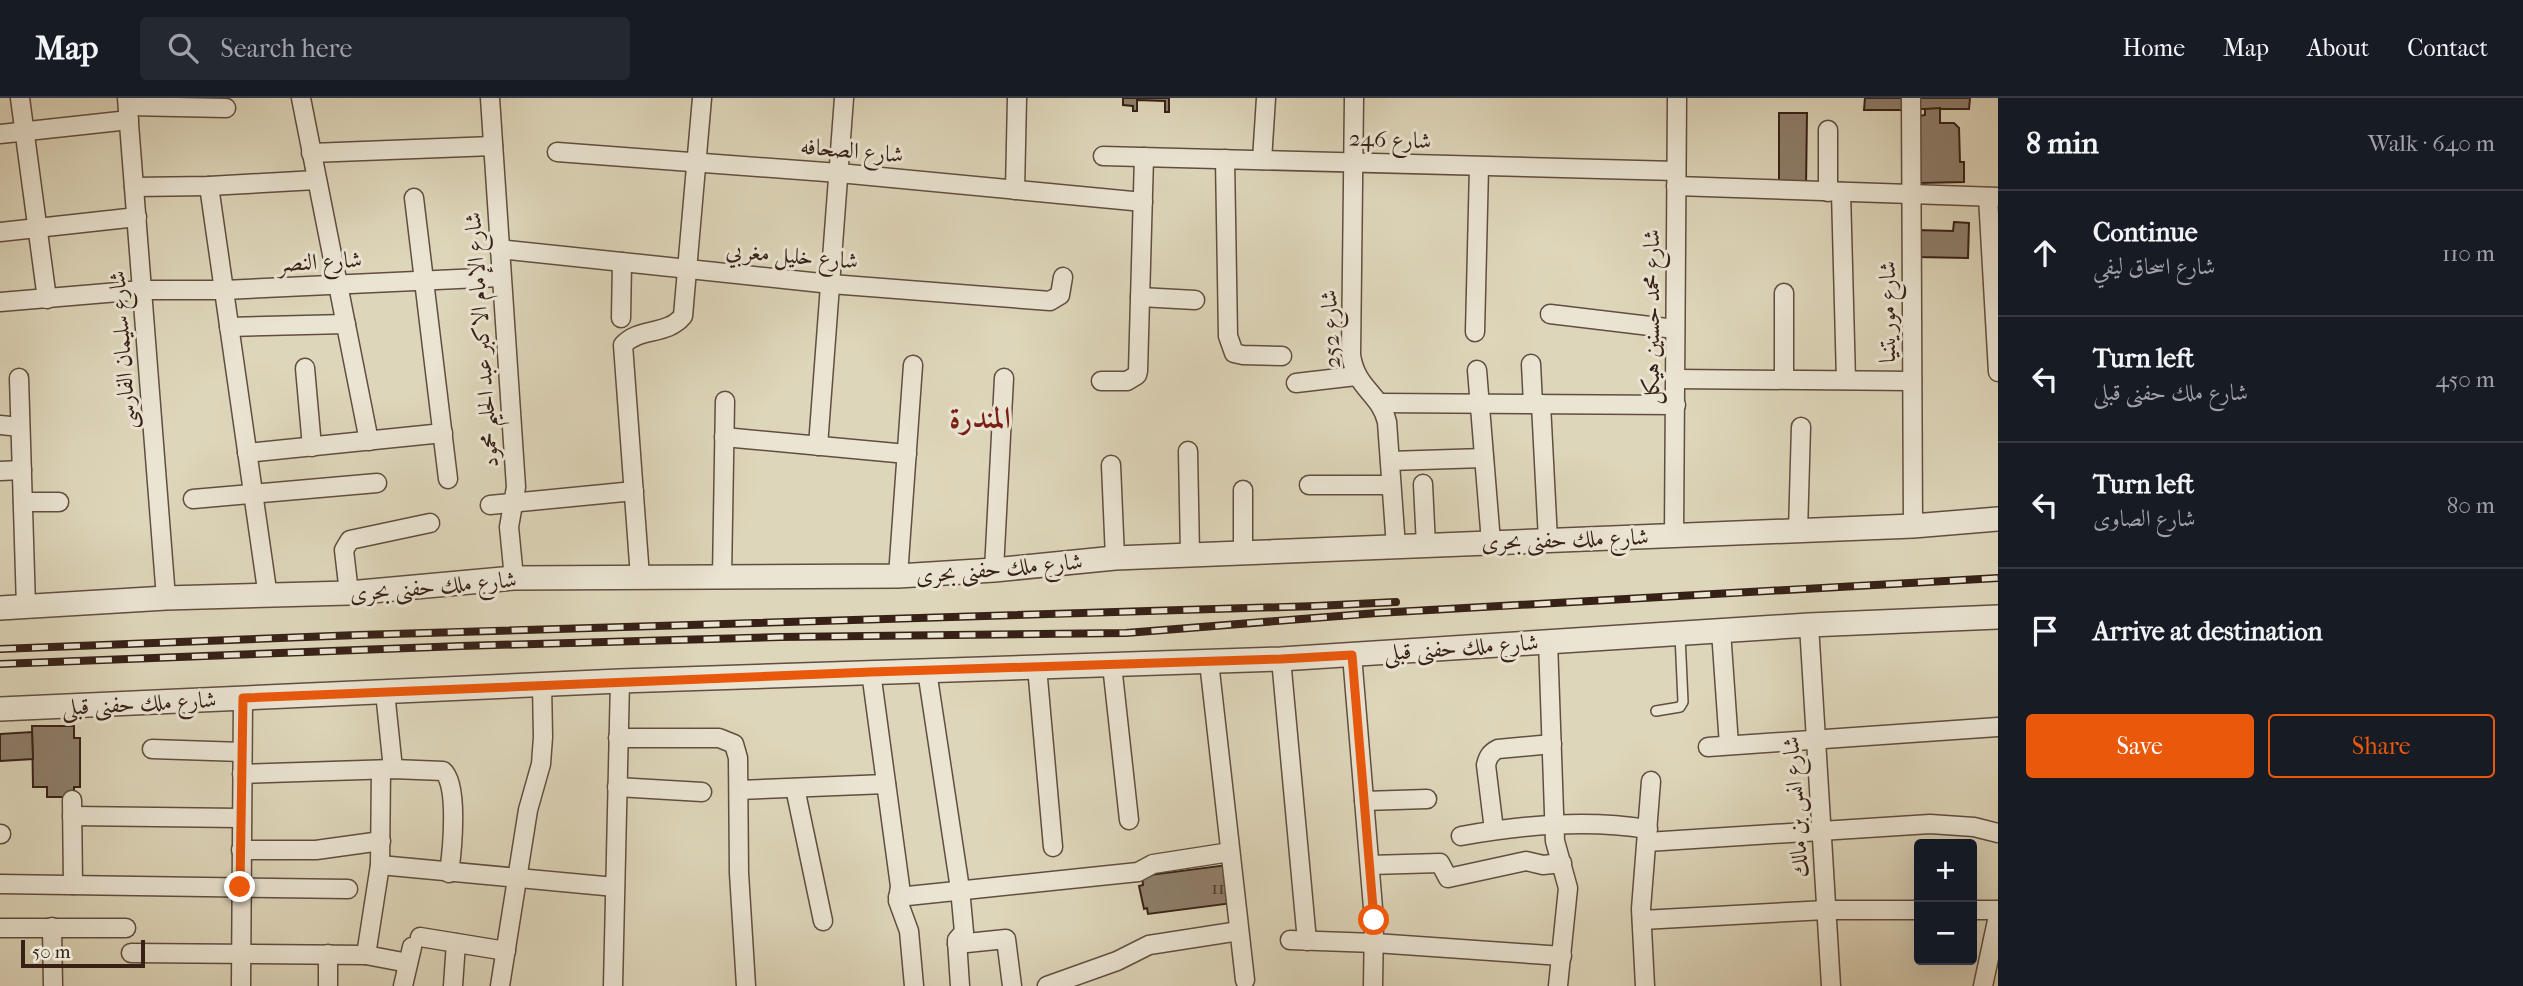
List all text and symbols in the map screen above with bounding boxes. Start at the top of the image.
search box [140,17,630,80]
text: Map [35,29,98,68]
icon: search [164,29,202,67]
text: Search here [220,33,352,64]
text: Home [2123,34,2185,62]
text: Map [2223,34,2269,62]
text: About [2307,34,2369,62]
text: Contact [2407,34,2488,62]
street label: شارع 246 [1348,125,1432,160]
text: 8 min [2026,126,2099,161]
text: Walk · 640 m [2368,130,2495,157]
street label: شارع الصحافه [799,133,905,174]
street label: شارع الإمام الاكبر عبد الحليم محمود [459,211,513,469]
text: Continue [2093,217,2198,248]
street label: شارع محمد حسنين هيكل [1638,229,1671,405]
icon: ahead [2026,234,2064,272]
street label: شارع خليل مغربي [724,236,859,281]
text: 110 m [2442,240,2495,267]
street label: شارع النصر [275,246,363,283]
text: شارع اسحاق ليفي [2093,253,2215,280]
street label: شارع موريتنيا [1874,261,1907,363]
street label: شارع سليمان الفارسى [103,269,147,430]
street label: شارع 252 [1315,289,1352,369]
text: Turn left [2093,343,2194,374]
icon: left [2026,360,2064,398]
text: 450 m [2435,366,2495,393]
text: شارع ملك حفنى قبلى [2093,379,2248,406]
district label: المندرة [949,401,1011,436]
text: Turn left [2093,469,2194,500]
icon: left [2026,486,2064,524]
text: 80 m [2447,492,2495,519]
text: شارع الصاوى [2093,505,2196,532]
street label: شارع ملك حفنى بحرى [1481,523,1649,562]
street label: شارع ملك حفنى بحرى [914,548,1084,595]
street label: شارع ملك حفنى بحرى [348,566,518,613]
icon: arrive [2026,612,2064,650]
text: Arrive at destination [2093,616,2323,647]
street label: شارع ملك حفنى قبلى [1383,629,1540,672]
street label: شارع ملك حفنى قبلى [61,686,218,727]
button: Save [2026,714,2254,778]
button: Share [2268,714,2495,778]
street label: شارع انس بن مالك [1777,735,1820,878]
map controls [1914,839,1977,965]
button: + [1914,839,1977,902]
route end [224,871,255,902]
house number: 11 [1211,877,1225,899]
button: − [1914,902,1977,965]
route start [1358,904,1389,935]
scale bar [21,937,145,969]
text: 50 m [32,941,71,963]

